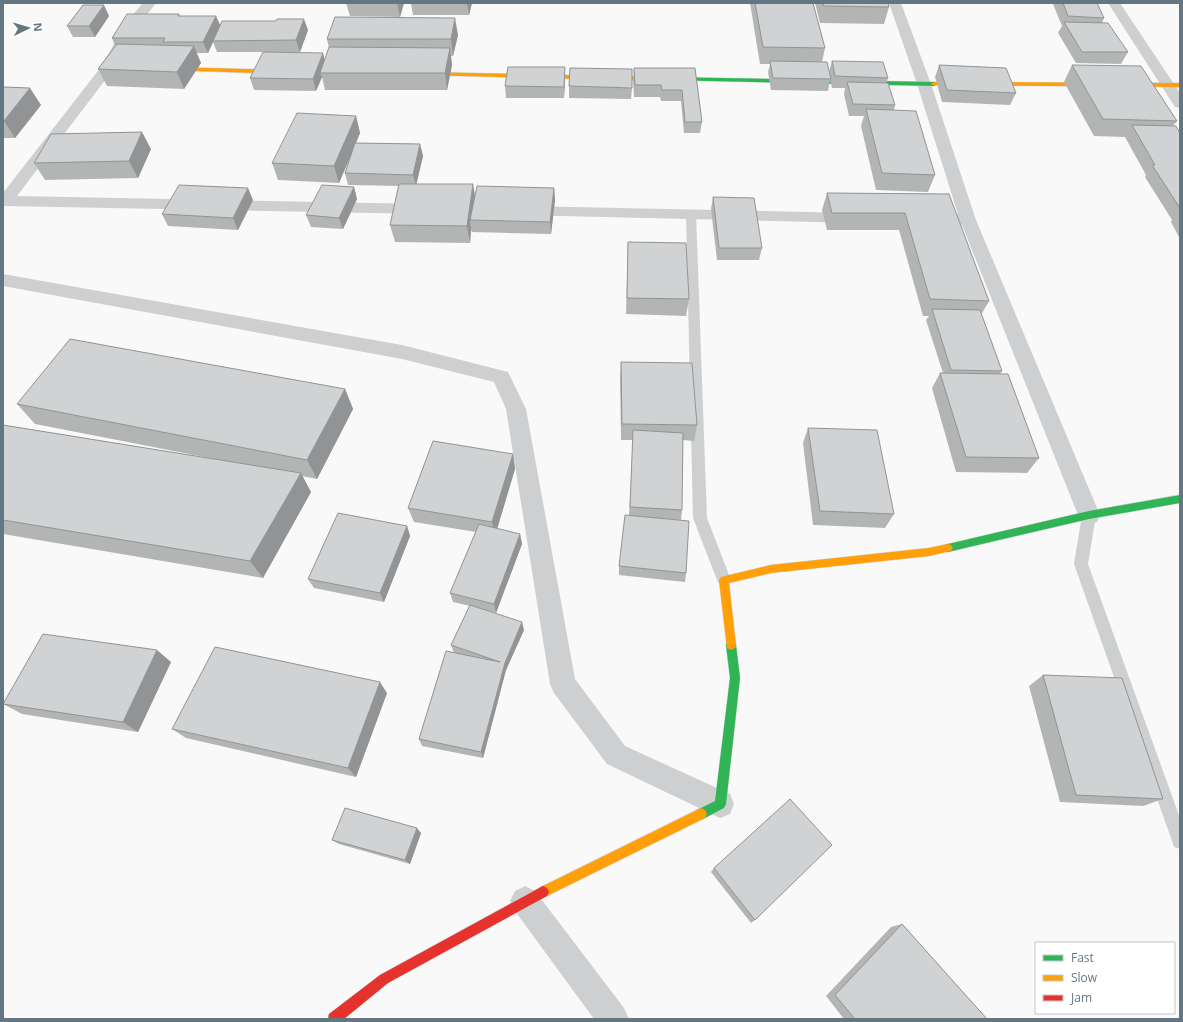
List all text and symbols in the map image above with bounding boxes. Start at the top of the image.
north arrow [8,8,48,48]
text: N [31,22,46,32]
legend [1035,942,1175,1014]
text: Fast [1071,949,1094,966]
text: Slow [1071,969,1098,986]
text: Jam [1070,989,1092,1006]

